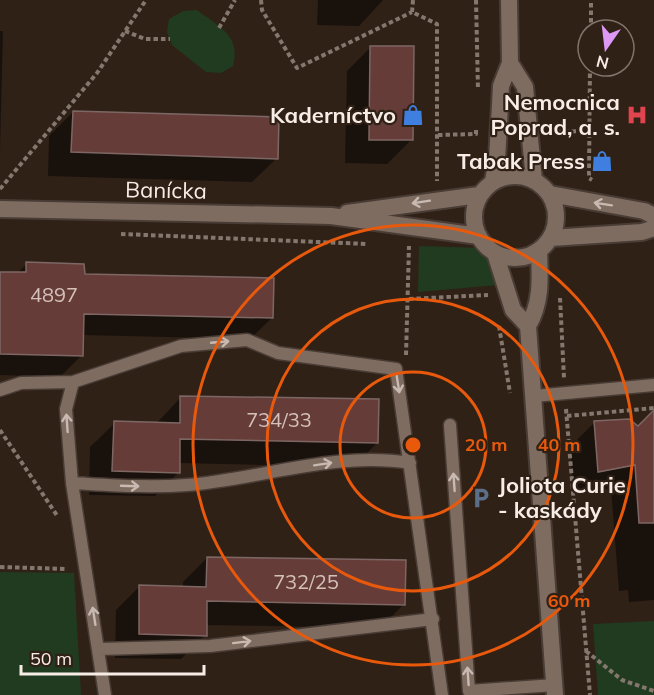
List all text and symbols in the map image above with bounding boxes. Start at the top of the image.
north arrow [576,18,636,78]
text: N [594,51,611,74]
place label: Nemocnica Poprad, a. s. [490,88,620,141]
place label: Kaderníctvo [270,101,396,129]
shop icon: Kaderníctvo [401,103,425,127]
hospital icon: Nemocnica Poprad, a. s. [625,103,649,127]
place label: Tabak Press [457,147,585,175]
shop icon: Tabak Press [590,149,614,173]
street label: Banícka [125,175,207,205]
one-way arrow [412,196,432,207]
one-way arrow [593,199,613,210]
house number: 4897 [30,282,78,307]
one-way arrow [210,336,230,347]
one-way arrow [393,374,404,394]
house number: 734/33 [246,407,312,432]
one-way arrow [62,414,73,434]
text: 20 m [465,433,507,456]
text: 40 m [538,433,580,456]
centre of rings [403,435,423,455]
one-way arrow [313,458,333,469]
place label: Joliota Curie - kaskády [498,471,626,524]
one-way arrow [448,472,459,492]
one-way arrow [119,480,139,491]
parking icon: Joliota Curie - kaskády [469,486,493,510]
house number: 732/25 [273,569,339,594]
text: 60 m [548,589,590,612]
one-way arrow [88,607,99,627]
one-way arrow [231,636,251,647]
scale bar [21,638,204,676]
text: 50 m [30,647,72,670]
one-way arrow [462,667,473,687]

